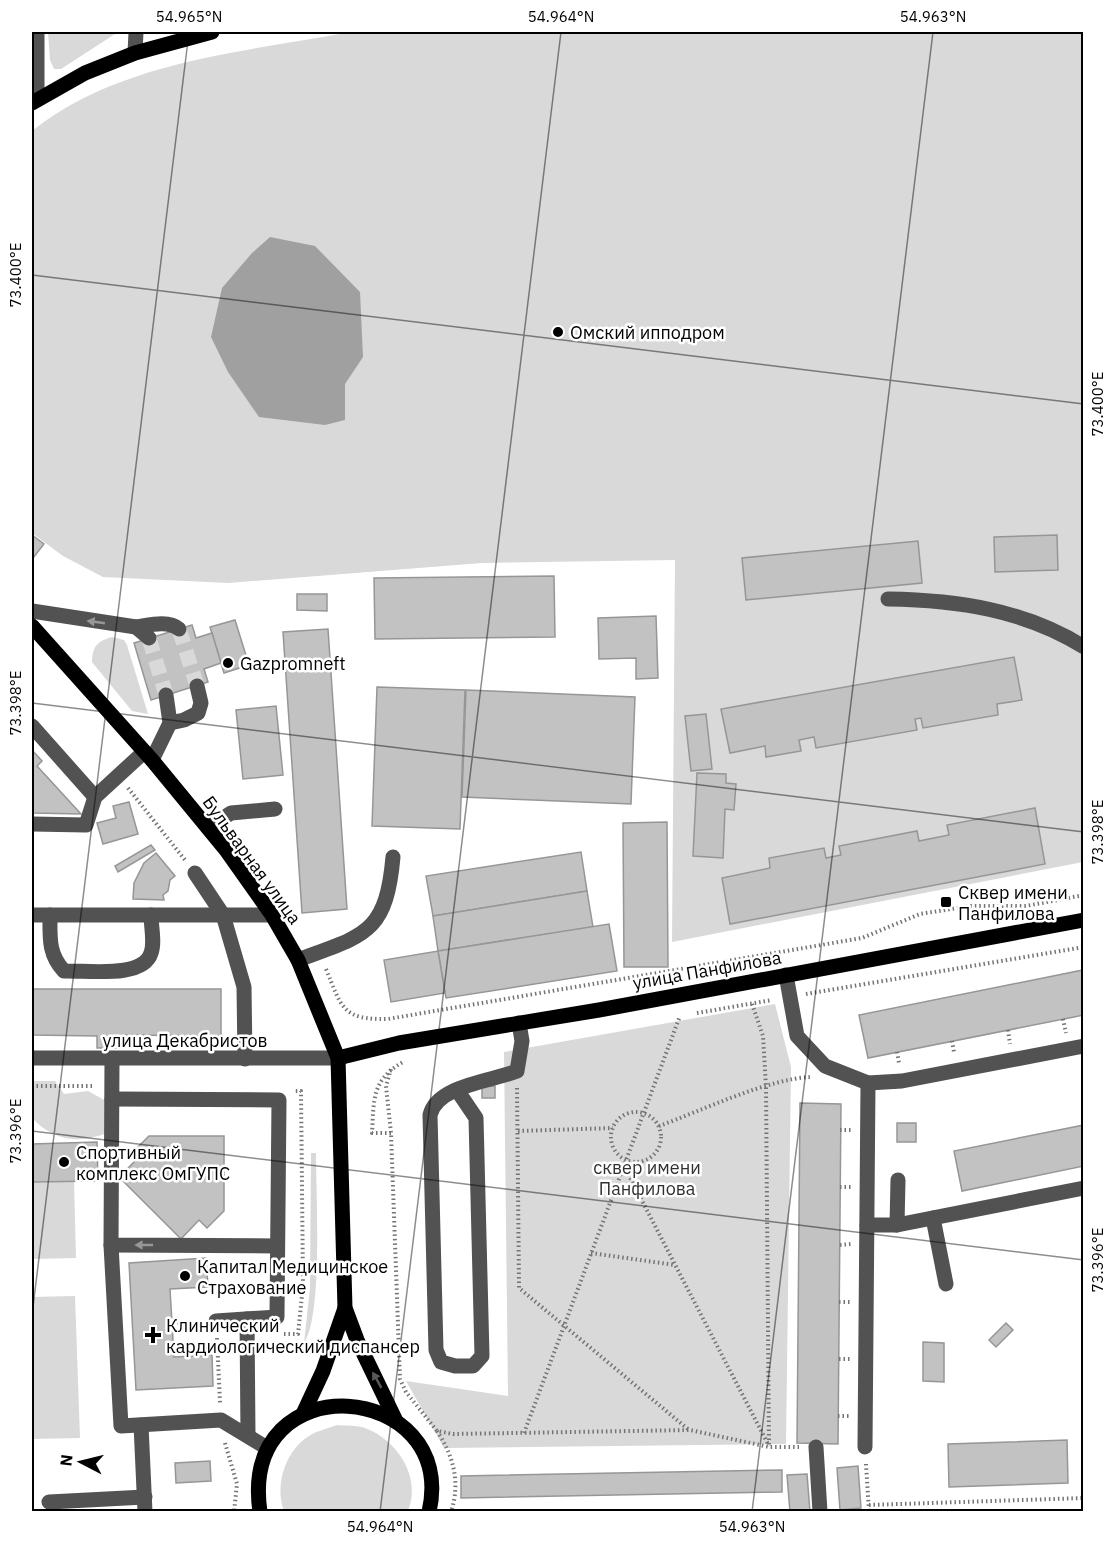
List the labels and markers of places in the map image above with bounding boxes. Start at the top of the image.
place label: Омский ипподром [570,321,725,344]
marker: Омский ипподром [551,325,565,339]
place label: Gazpromneft [240,652,345,675]
marker: Gazpromneft [221,656,235,670]
place label: Сквер имени Панфилова [958,881,1068,925]
marker: Сквер имени Панфилова [939,895,953,909]
place label: Спортивный комплекс ОмГУПС [76,1141,230,1185]
marker: Спортивный комплекс ОмГУПС [57,1155,71,1169]
place label: Капитал Медицинское Страхование [197,1255,388,1299]
marker: Капитал Медицинское Страхование [178,1269,192,1283]
place label: Клинический кардиологический диспансер [166,1314,420,1358]
marker: Клинический кардиологический диспансер [144,1326,162,1344]

